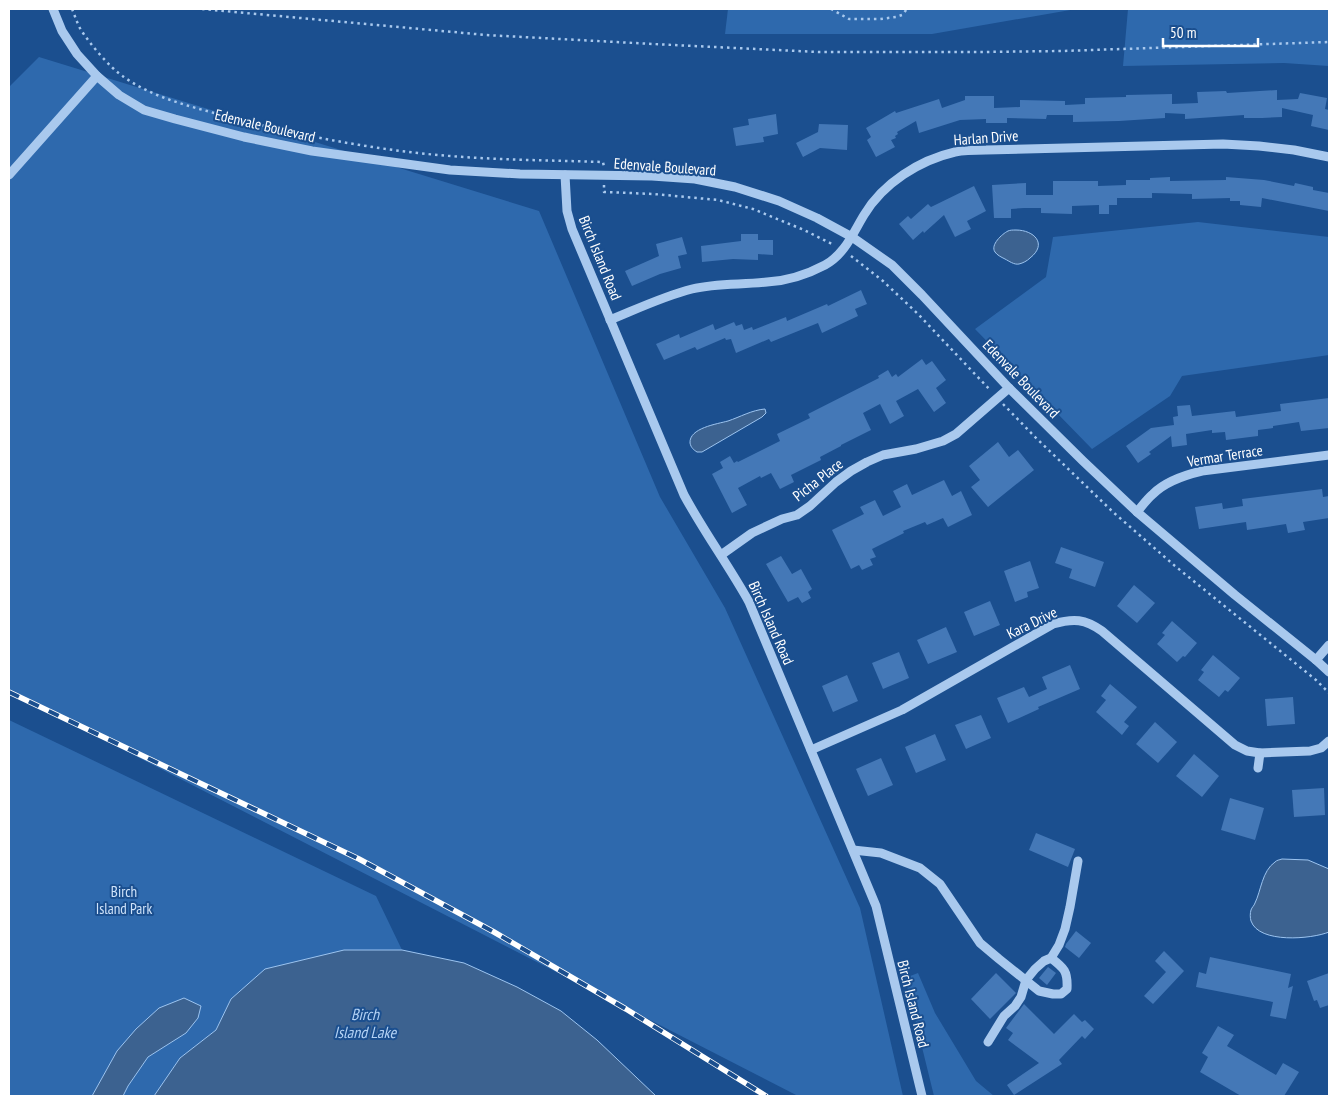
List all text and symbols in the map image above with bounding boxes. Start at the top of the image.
scale bar [1163,15,1258,47]
text: 50 m [1170,23,1196,42]
street label: Edenvale Boulevard [213,105,317,146]
street label: Harlan Drive [953,126,1019,149]
street label: Edenvale Boulevard [613,153,717,180]
street label: Birch Island Road [575,213,626,303]
street label: Edenvale Boulevard [979,335,1064,422]
street label: Vermar Terrace [1185,440,1264,471]
street label: Picha Place [789,454,847,505]
street label: Birch Island Road [745,578,798,668]
street label: Kara Drive [1004,602,1060,643]
park label: Birch Island Park [96,882,152,918]
street label: Birch Island Road [893,958,934,1050]
water label: Birch Island Lake [334,1004,397,1042]

